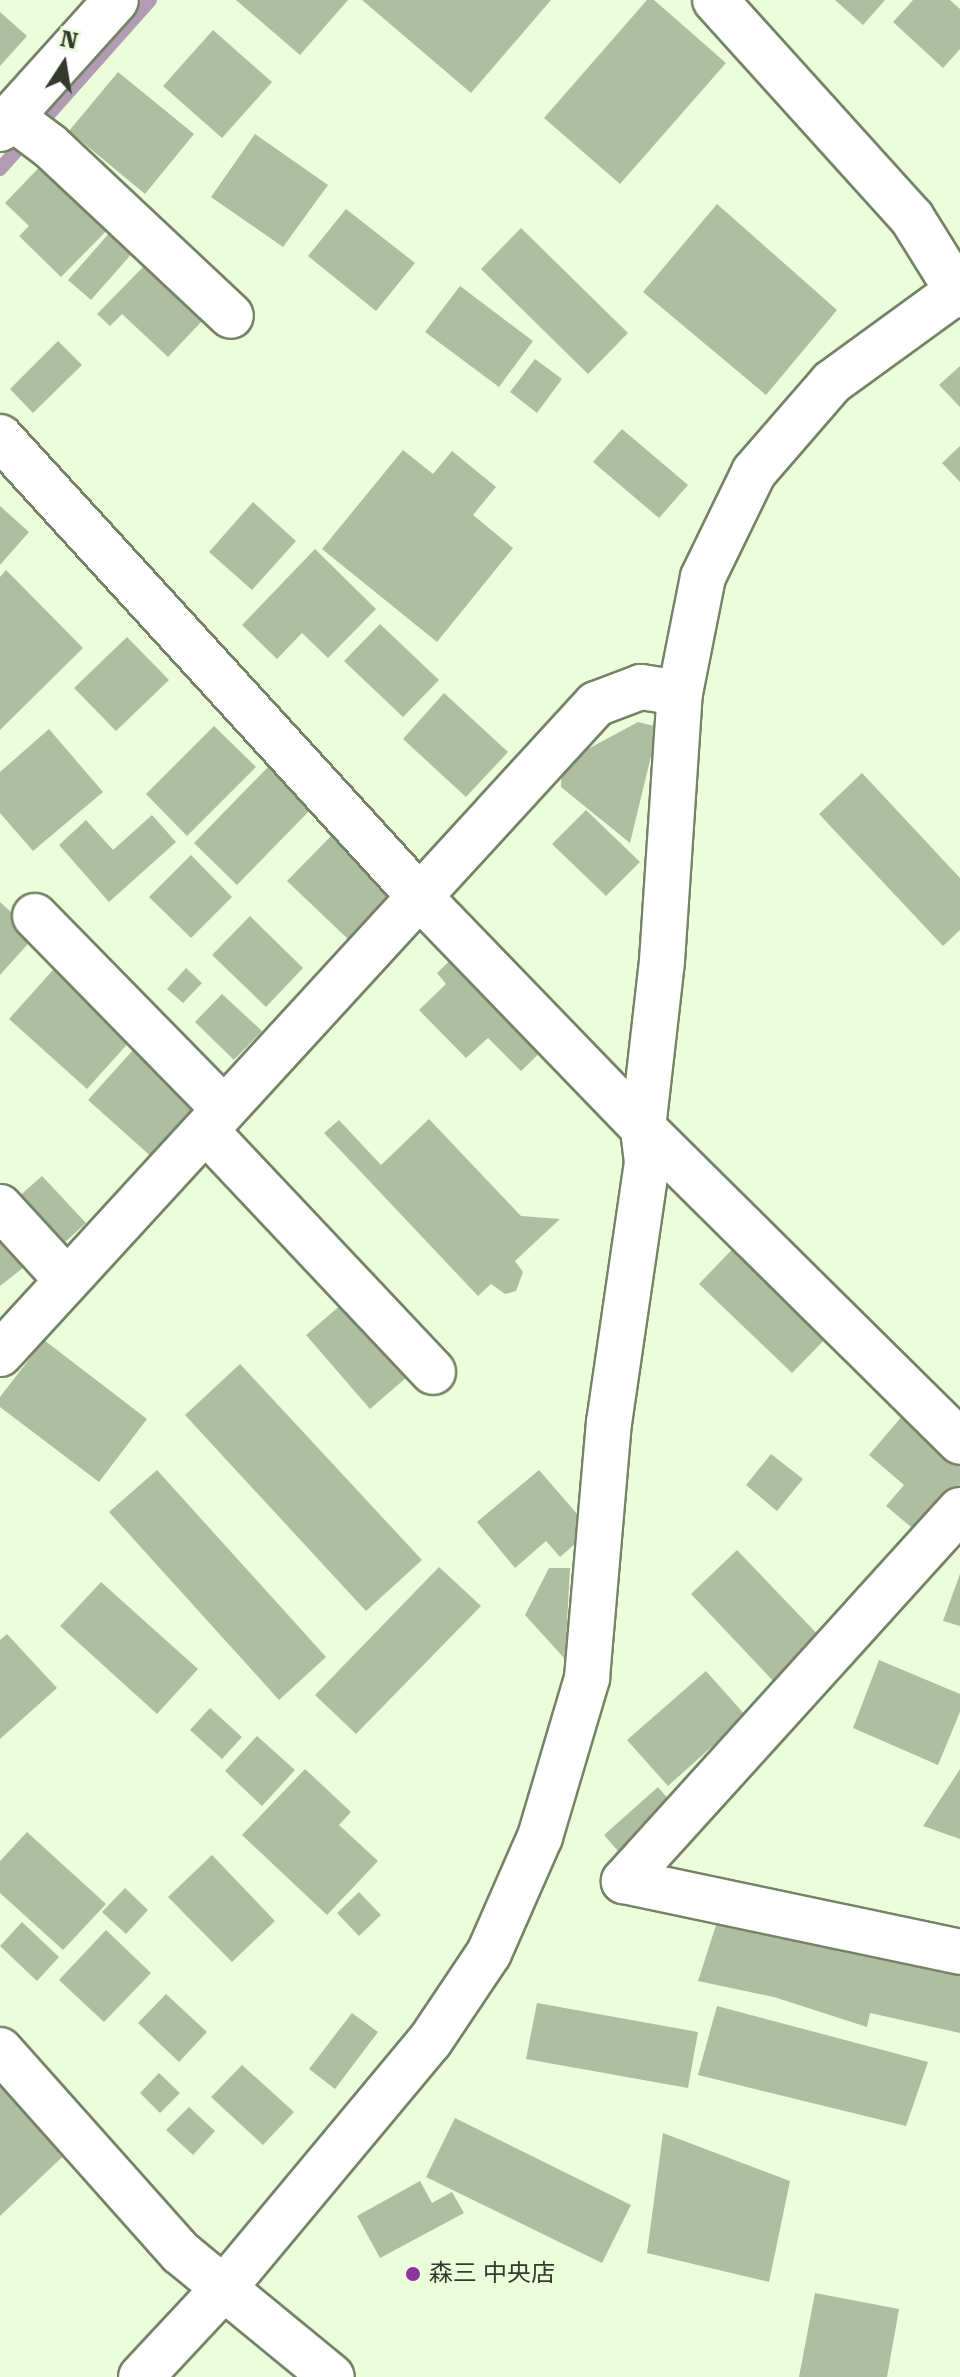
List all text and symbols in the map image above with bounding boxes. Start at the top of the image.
north arrow [24,24,104,104]
text: N [58,26,80,54]
place label: 森三 中央店 [429,2260,555,2288]
marker: 森三 中央店 [404,2265,422,2283]

